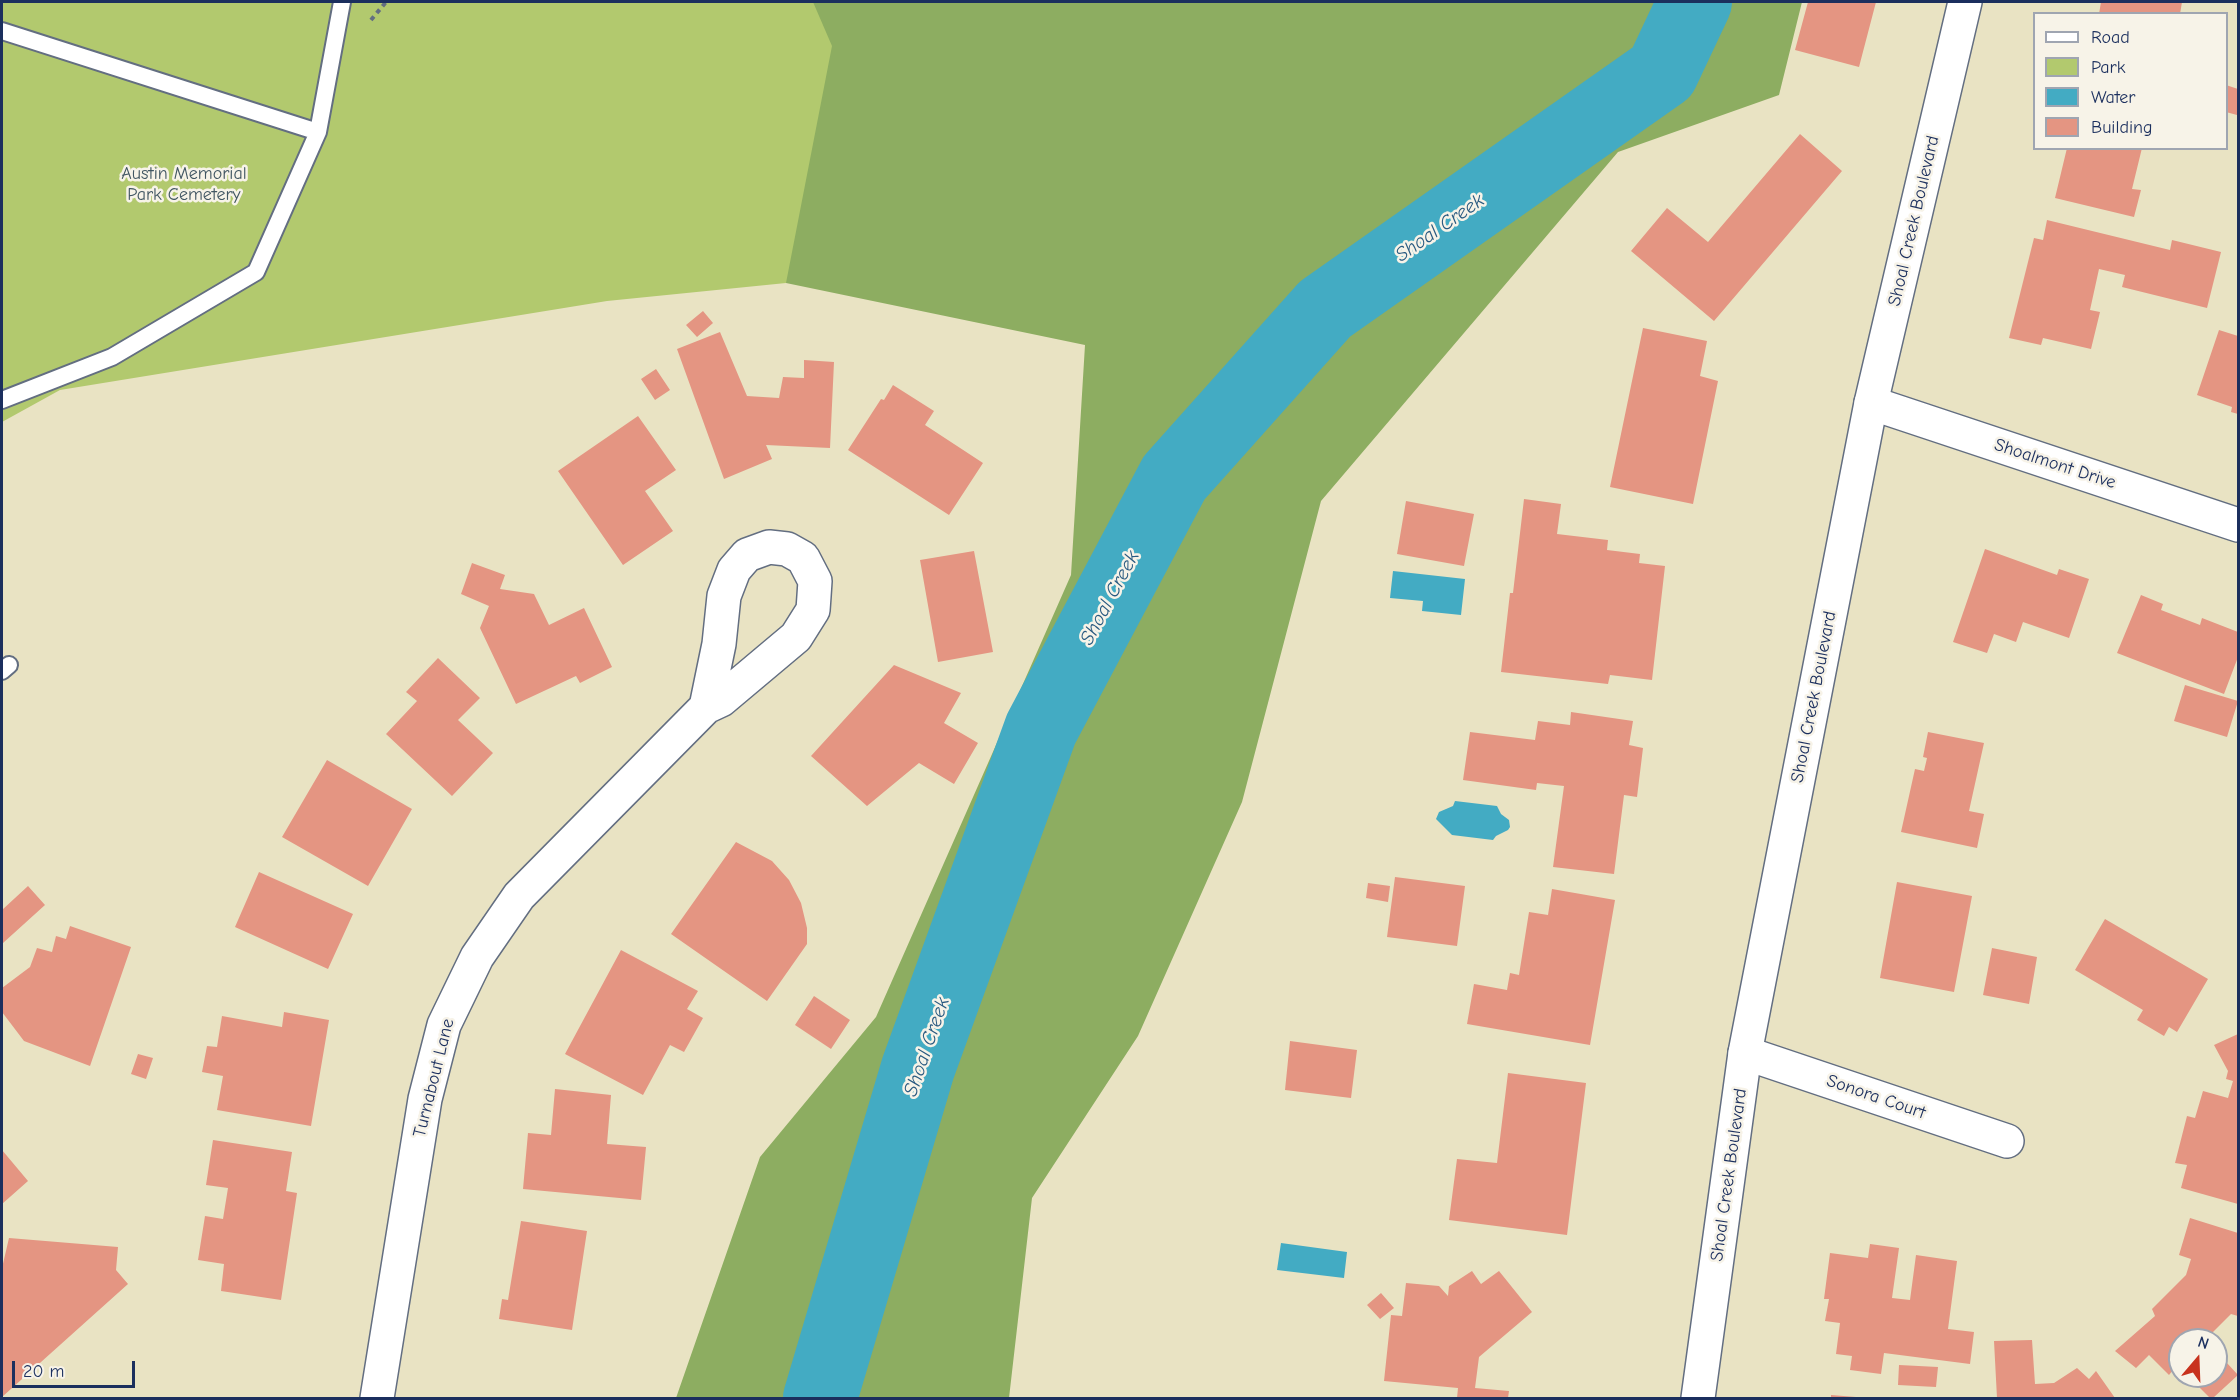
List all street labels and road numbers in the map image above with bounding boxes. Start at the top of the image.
street label: Shoal Creek Boulevard [1884,134,1944,308]
street label: Shoalmont Drive [1991,434,2119,494]
street label: Shoal Creek Boulevard [1787,609,1841,785]
street label: Turnabout Lane [409,1016,459,1140]
street label: Sonora Court [1824,1070,1928,1124]
street label: Shoal Creek Boulevard [1706,1087,1752,1263]

